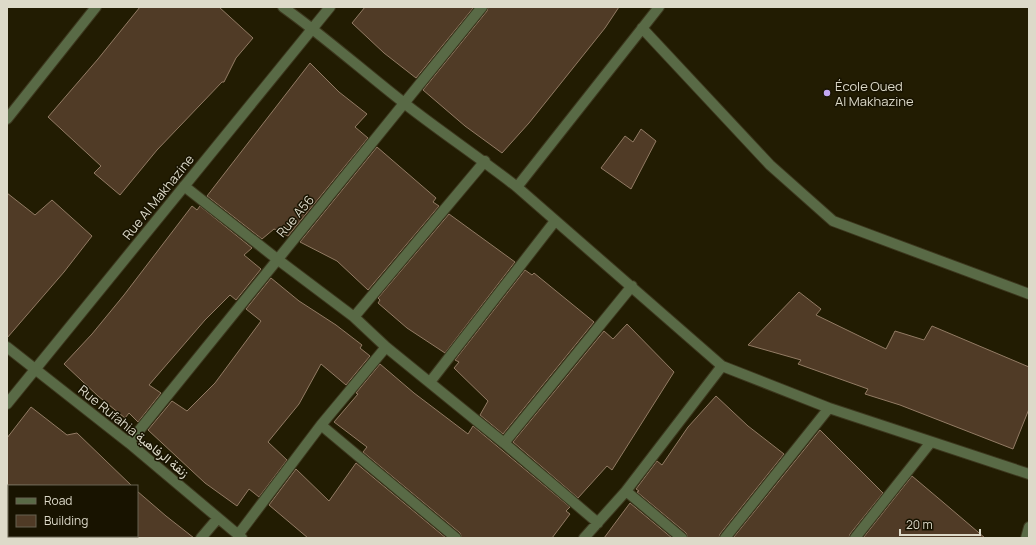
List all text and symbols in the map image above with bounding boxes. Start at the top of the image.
place label: École Oued Al Makhazine [835,77,914,110]
marker: École Oued Al Makhazine [822,88,832,98]
street label: Rue Al Makhazine [118,150,198,243]
street label: Rue A56 [272,191,318,241]
street label: Rue Rufahia زنقة الرفاهية [75,381,193,481]
legend [8,485,138,537]
text: Road [44,492,72,509]
scale bar [900,511,980,537]
text: Building [44,512,88,529]
text: 20 m [906,516,933,533]

